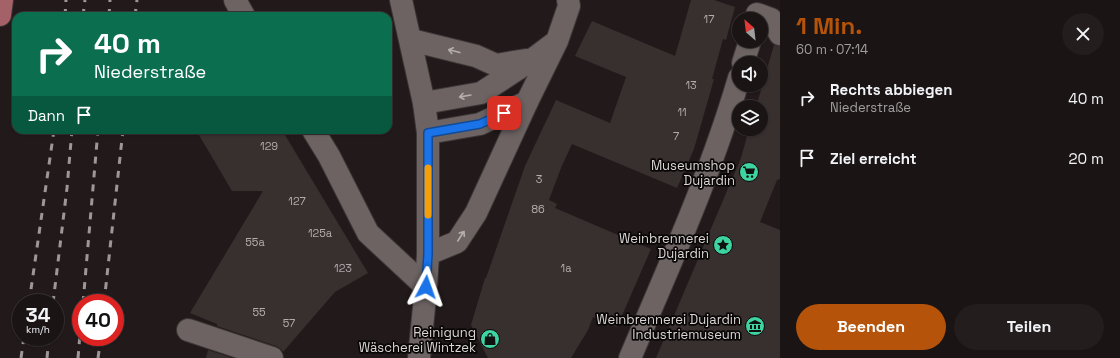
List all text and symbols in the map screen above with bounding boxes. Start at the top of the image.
text: 1 Min. [796,10,862,41]
house number: 17 [704,12,714,26]
north arrow [732,12,768,48]
map controls [732,12,768,136]
button: close [1062,13,1104,55]
text: 40 m [94,25,161,61]
icon: right [28,28,80,80]
text: 60 m · 07:14 [796,41,868,58]
one-way arrow [448,46,461,54]
button: sound [732,56,768,92]
text: Niederstraße [94,60,206,83]
house number: 13 [685,78,697,92]
text: Rechts abbiegen [830,80,952,99]
icon: right [796,87,818,109]
text: 40 m [1068,89,1104,108]
one-way arrow [459,92,472,100]
pin [487,96,521,130]
text: Niederstraße [830,99,911,116]
button: layers [732,100,768,136]
icon: arrive [493,102,515,124]
icon: arrive [73,104,95,126]
house number: 11 [677,105,687,119]
text: Dann [28,106,65,125]
house number: 7 [673,129,679,143]
house number: 129 [260,139,278,153]
icon: arrive [796,147,818,169]
text: Ziel erreicht [830,149,917,168]
text: 20 m [1069,149,1104,168]
place label: Museumshop Dujardin [651,157,735,189]
supermarket icon: Museumshop Dujardin [738,161,760,183]
house number: 3 [536,172,543,186]
house number: 127 [288,194,306,208]
house number: 86 [531,202,545,216]
house number: 125a [308,226,333,240]
one-way arrow [458,230,466,242]
place label: Weinbrennerei Dujardin [619,230,709,262]
place icon: Weinbrennerei Dujardin [712,234,734,256]
house number: 55a [245,235,265,249]
house number: 123 [334,261,352,275]
house number: 1a [561,261,572,275]
position arrow [405,266,447,308]
speed limit sign: 40 [72,294,124,346]
text: 34 [26,302,50,328]
button: Beenden [796,304,946,350]
button: Teilen [954,304,1104,350]
house number: 55 [252,305,266,319]
place label: Weinbrennerei Dujardin Industriemuseum [596,311,741,343]
museum icon: Weinbrennerei Dujardin Industriemuseum [744,315,766,337]
house number: 57 [283,316,295,330]
text: km/h [26,323,50,336]
place label: Reinigung Wäscherei Wintzek [359,324,476,356]
shop icon: Reinigung Wäscherei Wintzek [479,328,501,350]

